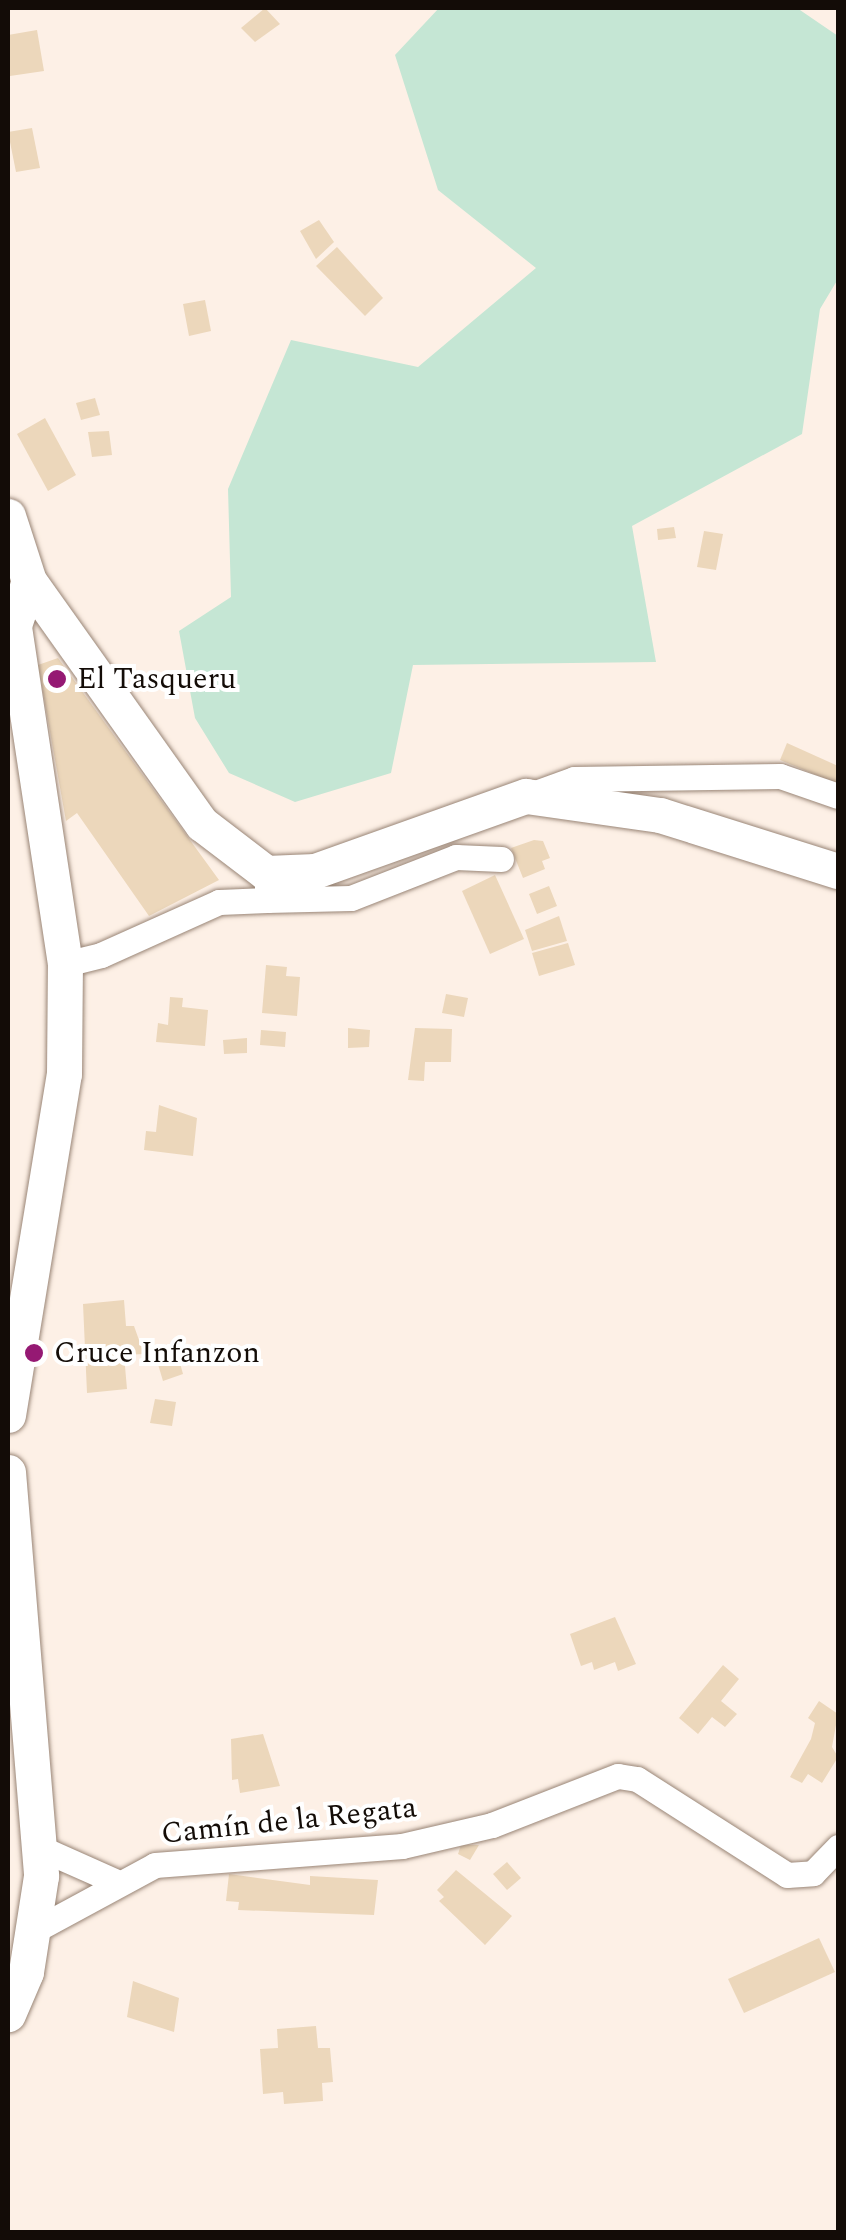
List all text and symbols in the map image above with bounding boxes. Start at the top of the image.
place label: El Tasqueru [77,661,236,697]
marker: El Tasqueru [46,668,68,690]
place label: Cruce Infanzon [54,1335,260,1371]
marker: Cruce Infanzon [23,1342,45,1364]
street label: Camín de la Regata [160,1790,418,1852]

